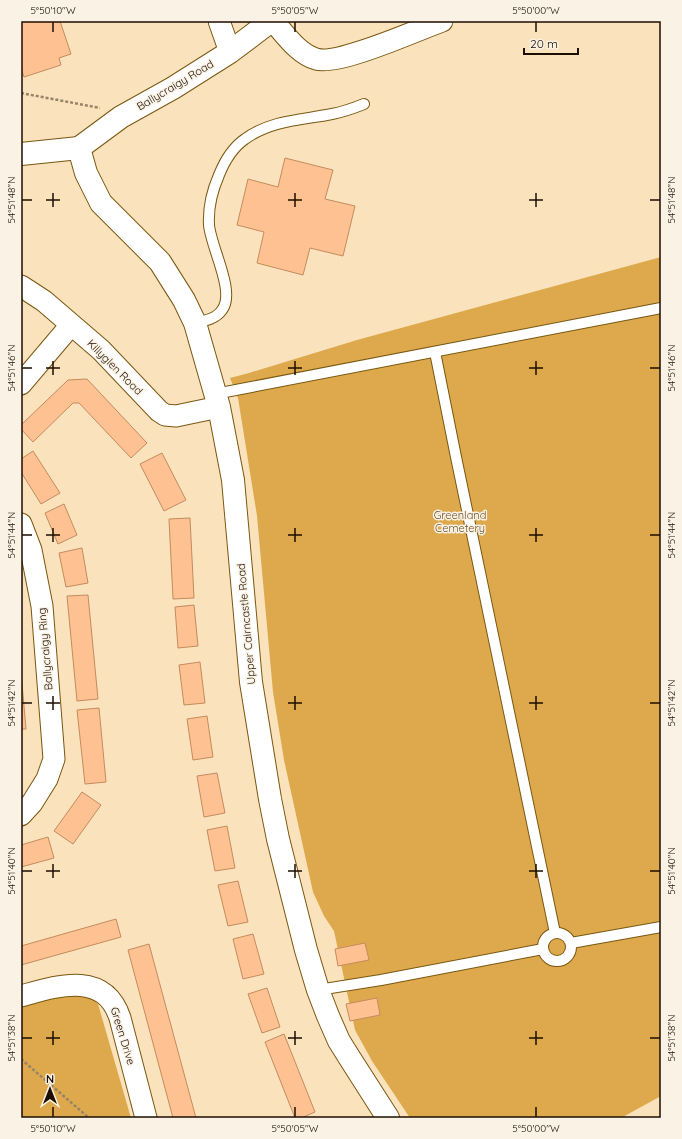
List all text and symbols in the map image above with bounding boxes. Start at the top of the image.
text: 5°50'10"W [30,4,76,17]
text: 5°50'05"W [272,4,319,17]
text: 5°50'00"W [512,4,560,17]
scale bar [524,30,578,56]
text: 20 m [530,36,558,51]
street label: Ballycraigy Road [134,57,216,113]
text: 54°51'48"N [5,177,18,223]
text: 54°51'48"N [665,177,678,223]
street label: Killyglen Road [84,336,146,398]
text: 54°51'46"N [5,345,18,391]
text: 54°51'46"N [665,345,678,391]
park label: Greenland Cemetery [434,508,486,535]
text: 54°51'44"N [5,512,18,558]
text: 54°51'44"N [665,512,678,558]
street label: Upper Cairncastle Road [234,563,258,685]
street label: Ballycraigy Ring [34,607,56,691]
text: 54°51'42"N [5,679,18,727]
text: 54°51'42"N [665,679,678,727]
text: 54°51'40"N [5,847,18,895]
text: 54°51'40"N [665,847,678,895]
street label: Green Drive [108,1005,138,1067]
text: 54°51'38"N [5,1015,18,1061]
text: 54°51'38"N [665,1015,678,1061]
north arrow [30,1069,70,1109]
text: N [46,1072,54,1086]
text: 5°50'10"W [30,1122,76,1135]
text: 5°50'05"W [272,1122,319,1135]
text: 5°50'00"W [512,1122,560,1135]

